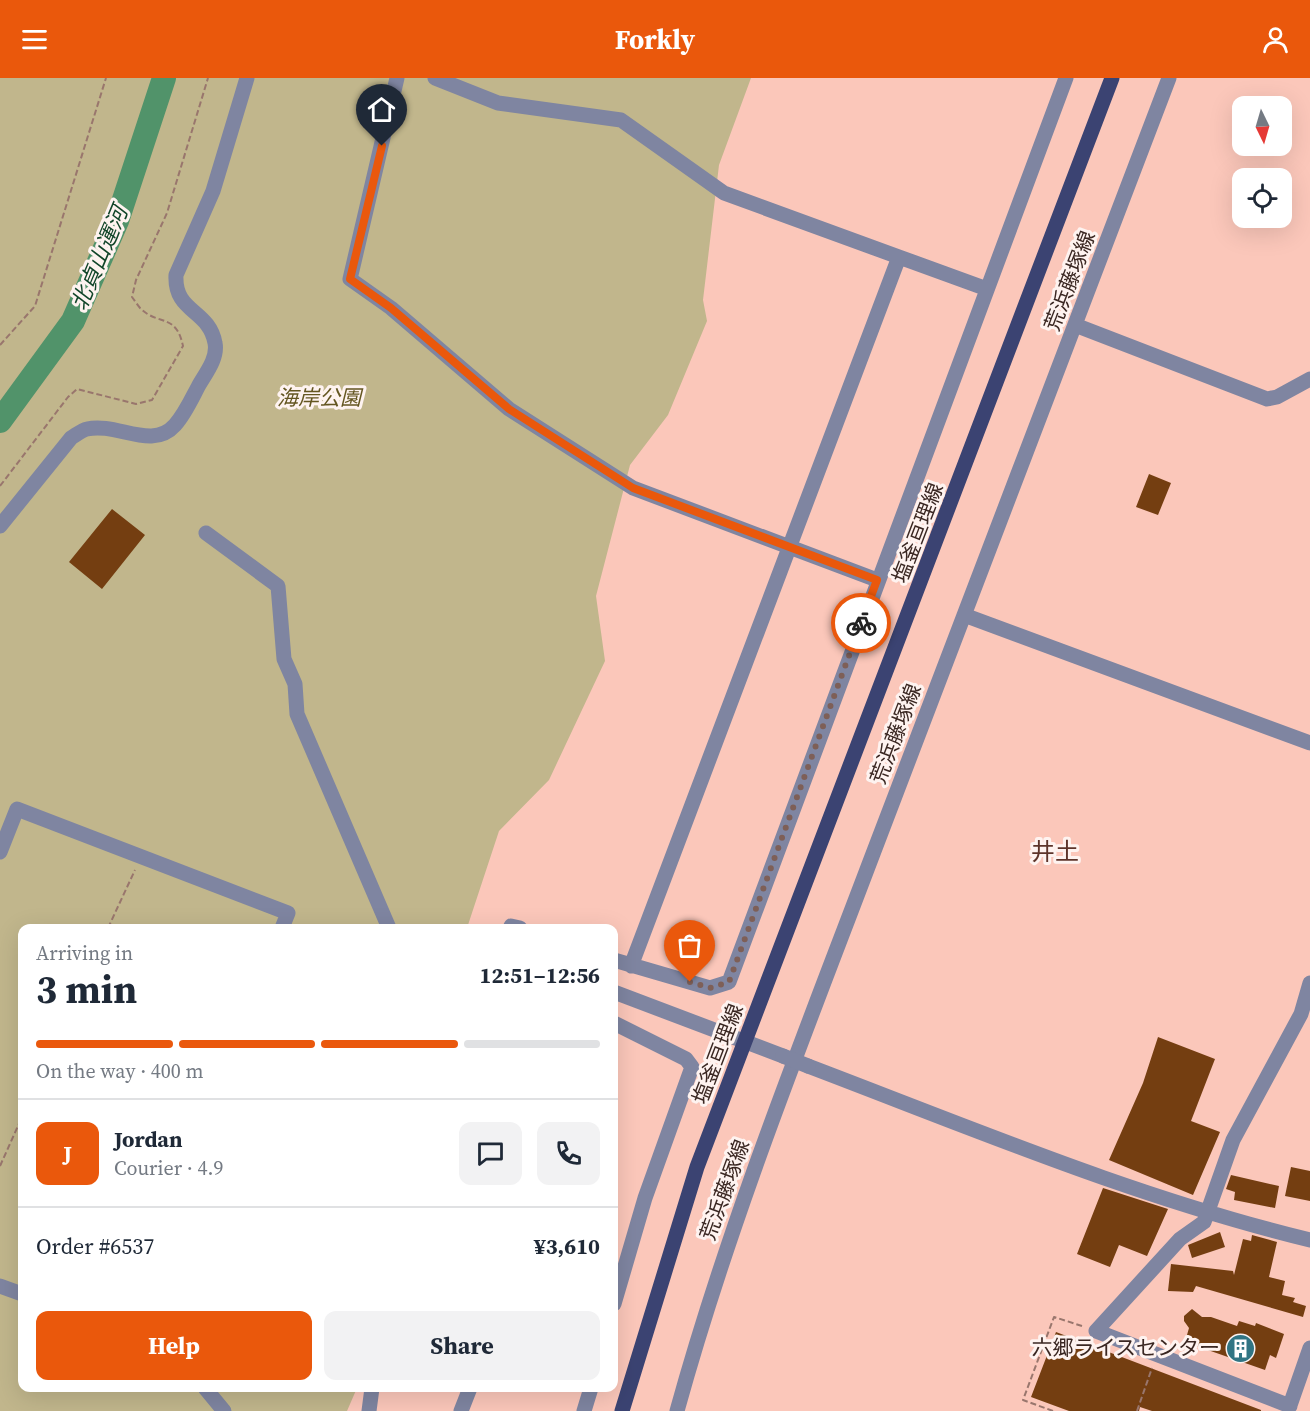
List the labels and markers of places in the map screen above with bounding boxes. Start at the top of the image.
pin [356,84,407,146]
pin [664,920,715,982]
building icon: 六郷ライスセンター [1225,1332,1257,1364]
place label: 六郷ライスセンター [1032,1333,1220,1362]

